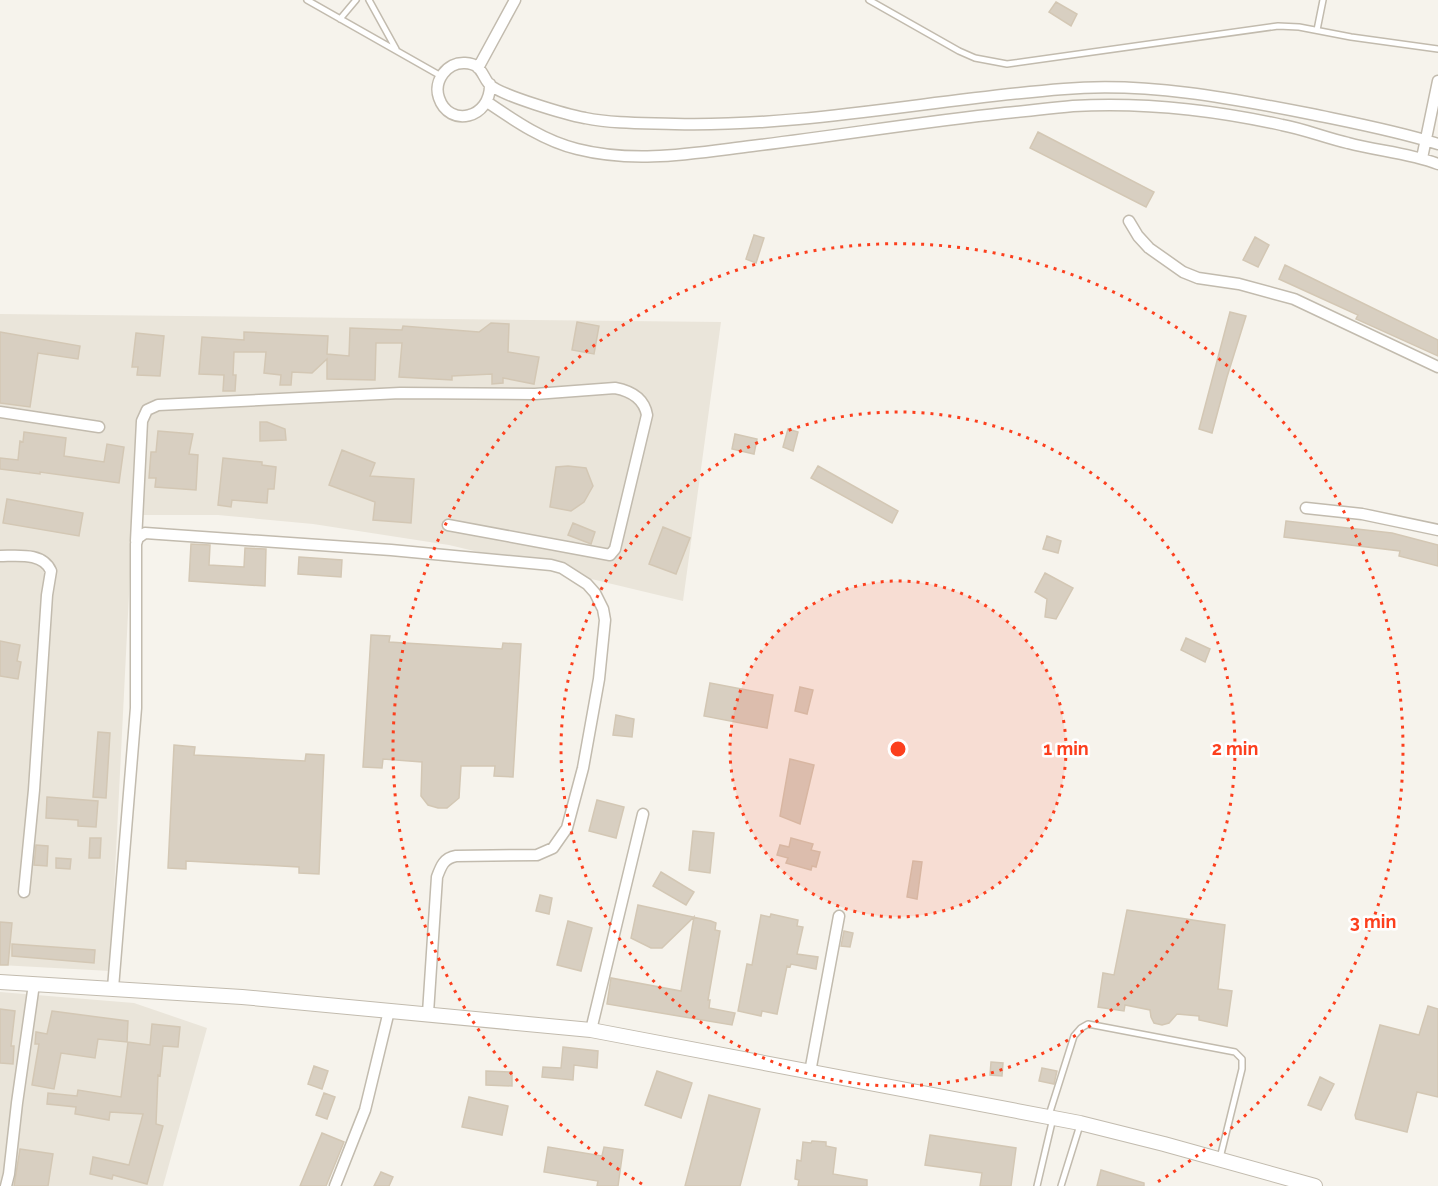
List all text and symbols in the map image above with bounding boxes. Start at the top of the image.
text: 1 min [1043,738,1089,759]
text: 2 min [1212,738,1258,759]
centre of rings [888,739,908,759]
text: 3 min [1350,911,1396,932]

